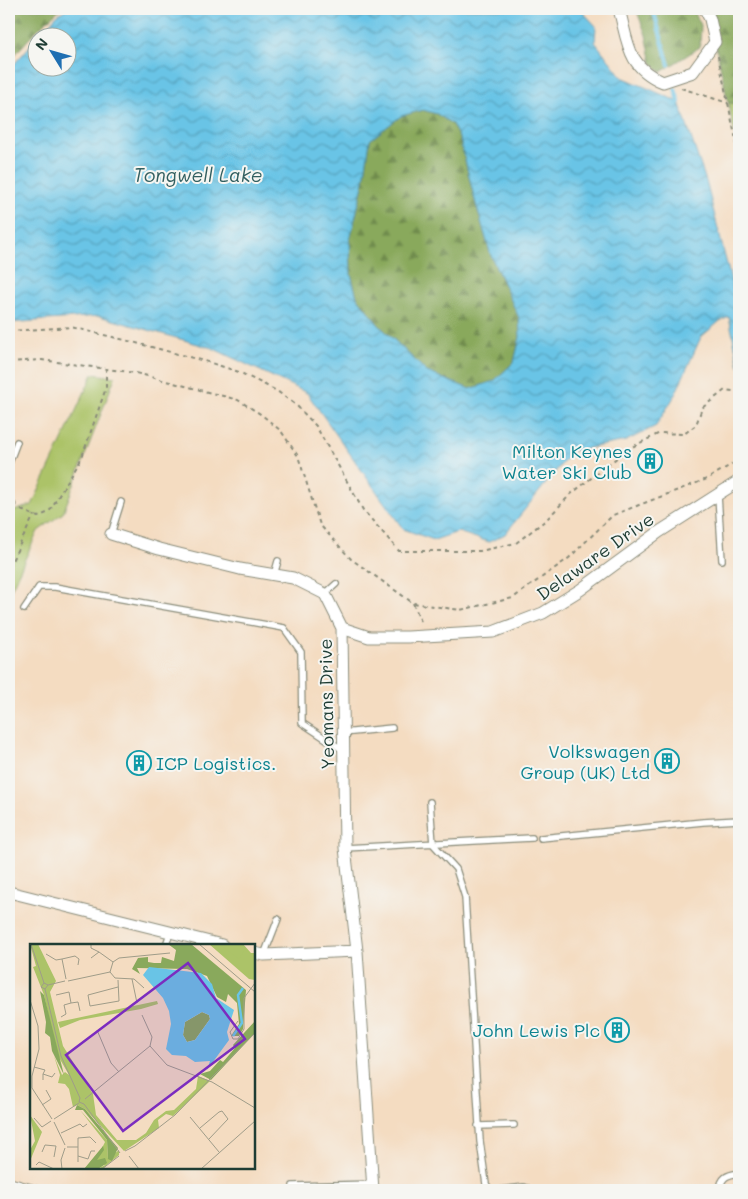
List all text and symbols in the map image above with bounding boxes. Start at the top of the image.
north arrow [28,28,78,78]
text: N [30,34,52,54]
water label: Tongwell Lake [133,162,263,187]
place label: Milton Keynes Water Ski Club [501,439,632,484]
building icon: Milton Keynes Water Ski Club [637,448,663,474]
street label: Delaware Drive [532,507,658,605]
street label: Yeomans Drive [313,638,339,770]
place label: Volkswagen Group (UK) Ltd [521,739,650,784]
building icon: Volkswagen Group (UK) Ltd [654,748,680,774]
building icon: ICP Logistics. [126,750,152,776]
place label: ICP Logistics. [156,751,276,775]
inset map [30,944,255,1169]
building icon: John Lewis Plc [604,1017,630,1043]
place label: John Lewis Plc [473,1018,600,1042]

